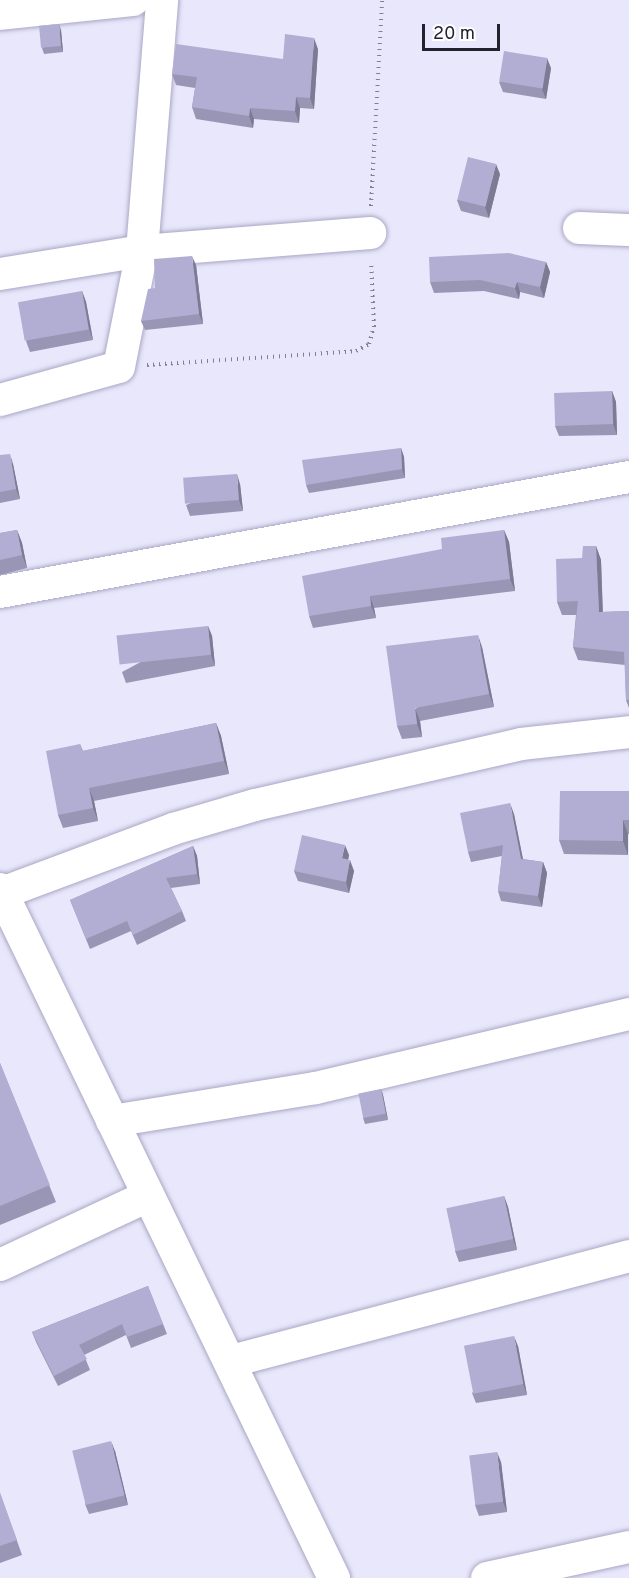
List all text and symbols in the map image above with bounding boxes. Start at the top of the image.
scale bar [425,12,503,50]
text: 20 m [433,23,475,46]

